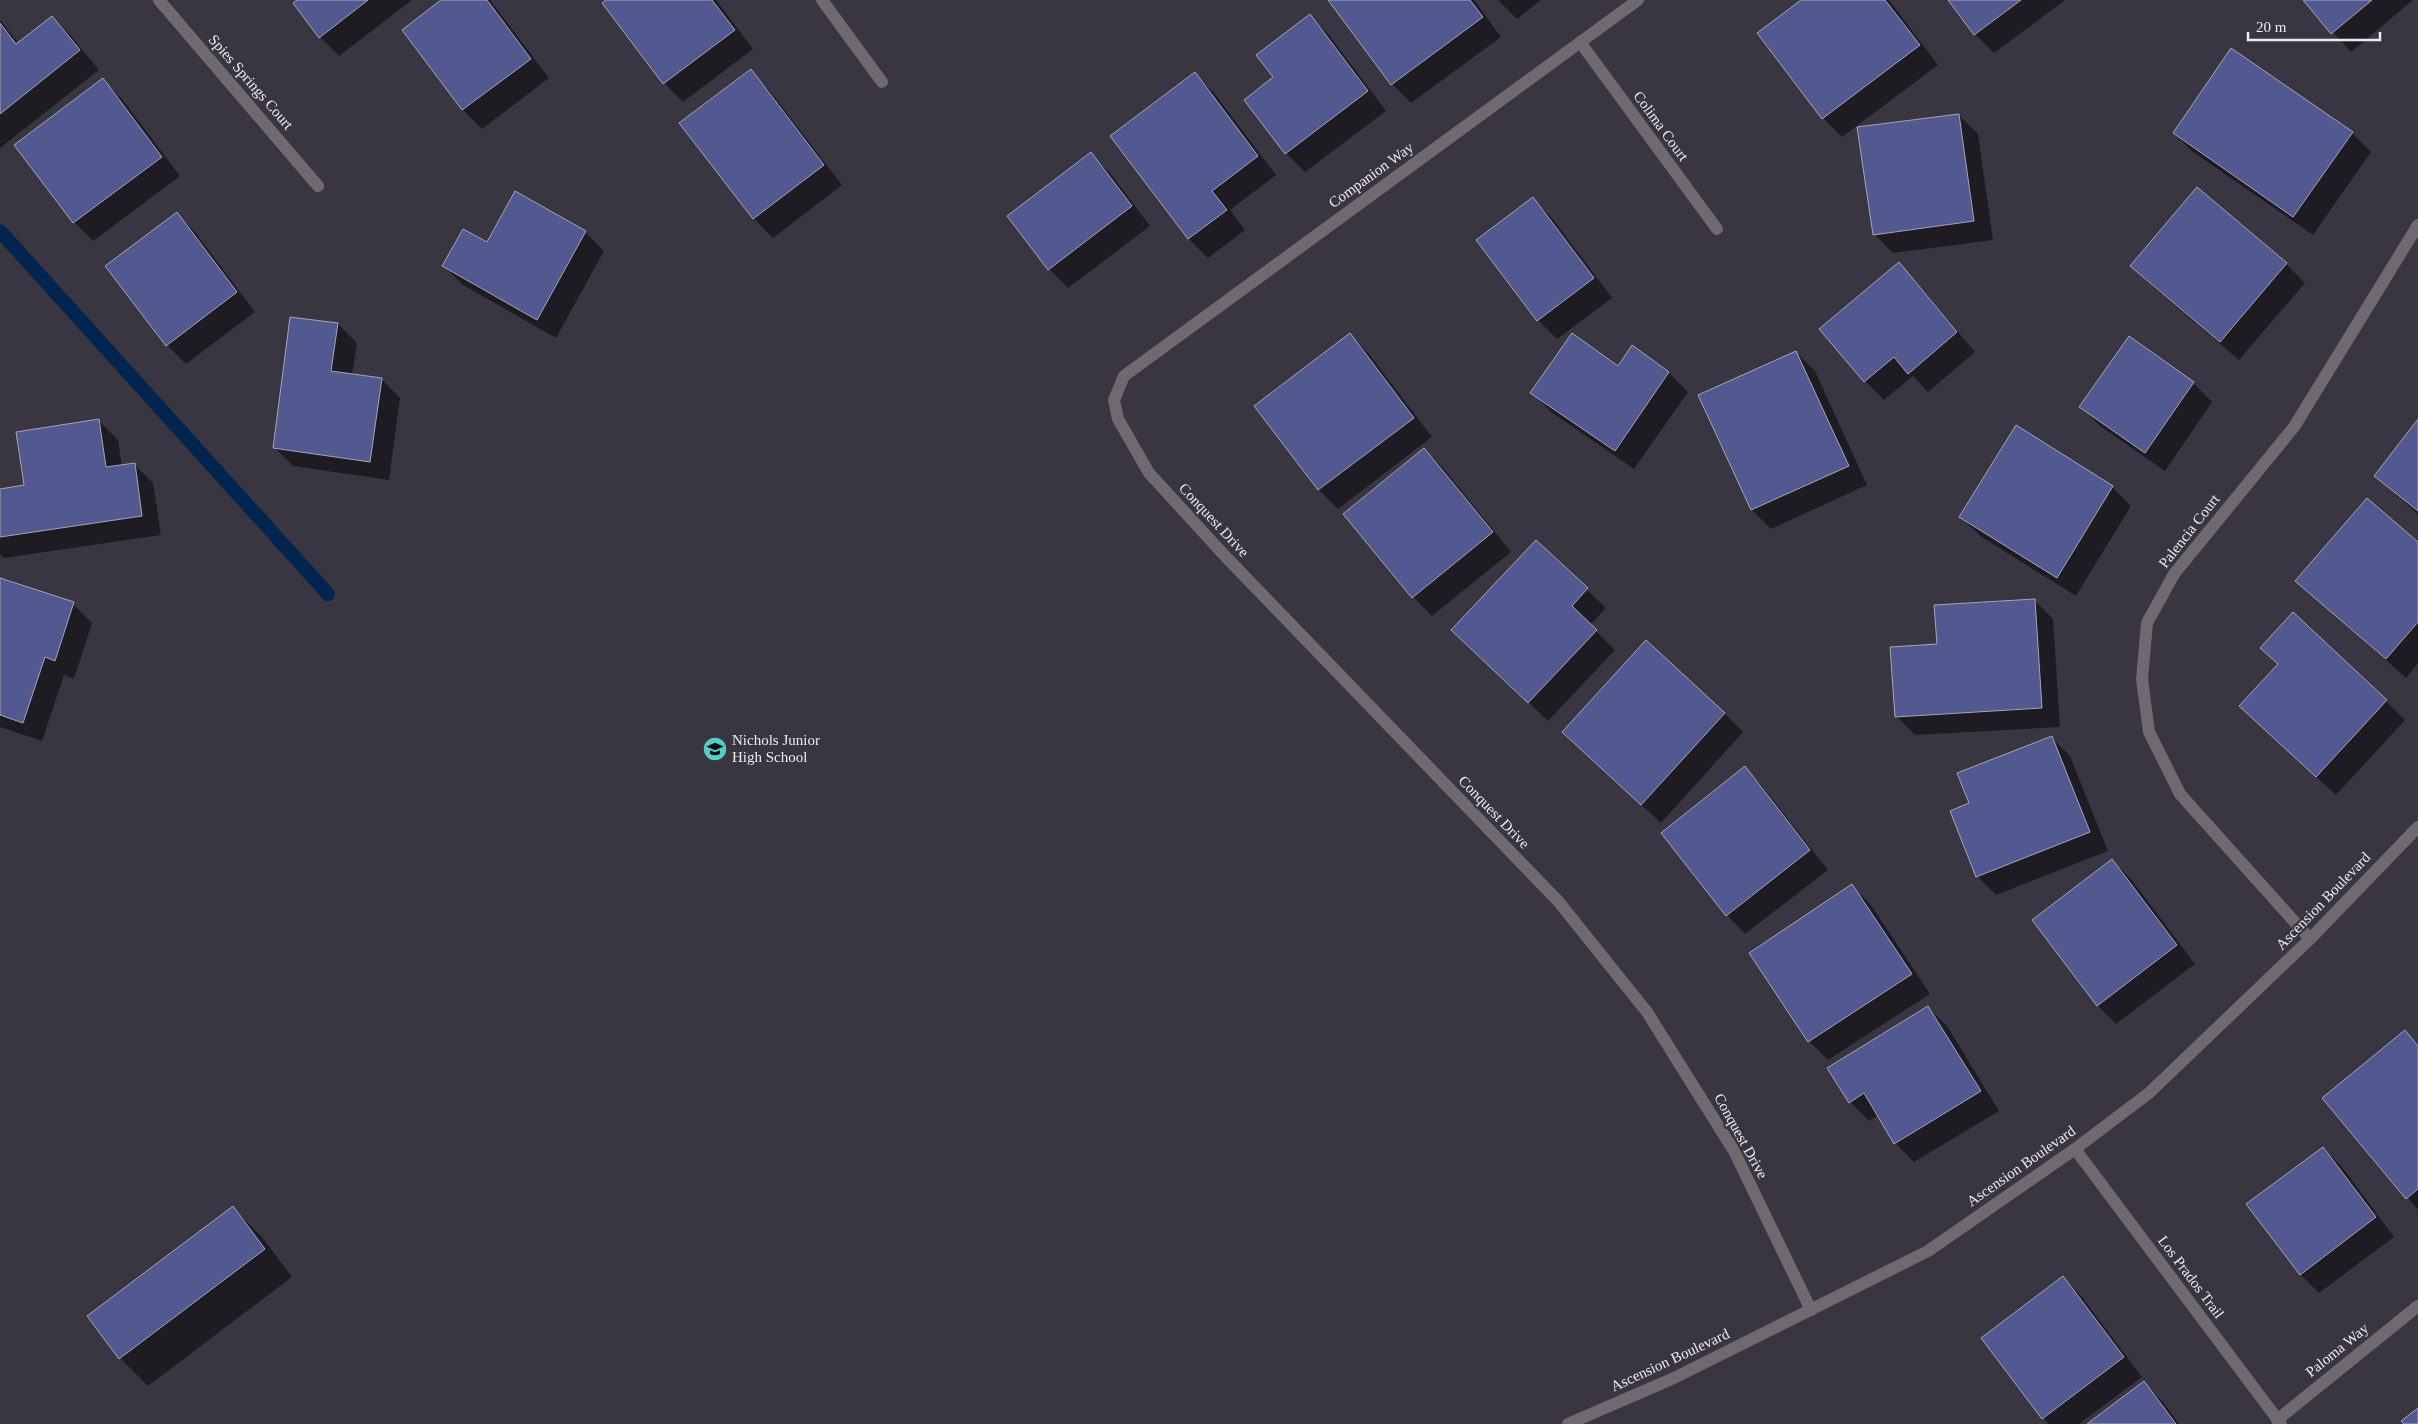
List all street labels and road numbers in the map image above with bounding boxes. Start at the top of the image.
street label: Spies Springs Court [206,31,297,133]
street label: Colima Court [1630,88,1692,165]
street label: Companion Way [1326,139,1417,211]
street label: Conquest Drive [1176,480,1252,560]
street label: Palencia Court [2155,490,2223,571]
street label: Conquest Drive [1455,772,1533,852]
street label: Ascension Boulevard [2273,849,2374,953]
street label: Conquest Drive [1711,1091,1771,1182]
street label: Ascension Boulevard [1964,1122,2079,1209]
street label: Los Prados Trail [2155,1233,2227,1321]
street label: Paloma Way [2303,1320,2372,1380]
street label: Ascension Boulevard [1608,1325,1732,1394]

